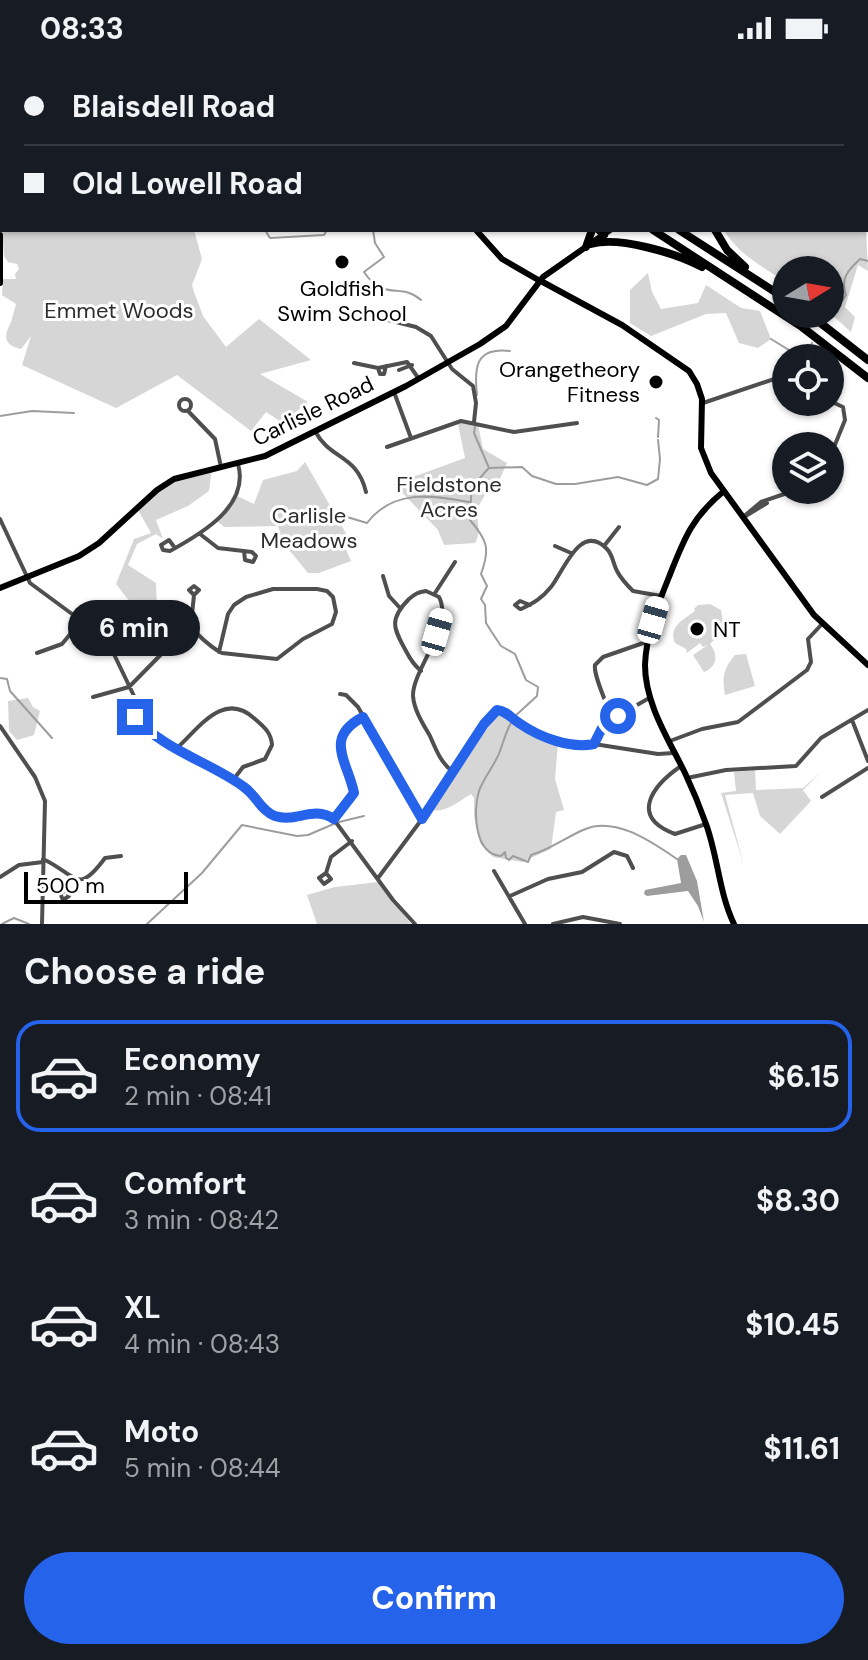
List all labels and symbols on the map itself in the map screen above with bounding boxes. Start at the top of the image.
marker: Goldfish Swim School [333,253,351,271]
north arrow [772,256,844,328]
place label: Goldfish Swim School [277,274,407,328]
park label: Emmet Woods [44,296,194,325]
place label: Orangetheory Fitness [499,355,640,409]
street label: Carlisle Road [248,369,378,453]
marker: Orangetheory Fitness [647,373,665,391]
park label: Fieldstone Acres [396,470,502,524]
park label: Carlisle Meadows [260,501,358,555]
car [635,594,671,646]
callout: 6 min [69,601,201,657]
car [419,606,455,658]
place label: NT [713,615,741,644]
marker: NT [688,620,706,638]
route start [600,698,636,734]
route end [117,699,153,735]
scale bar [24,868,188,904]

